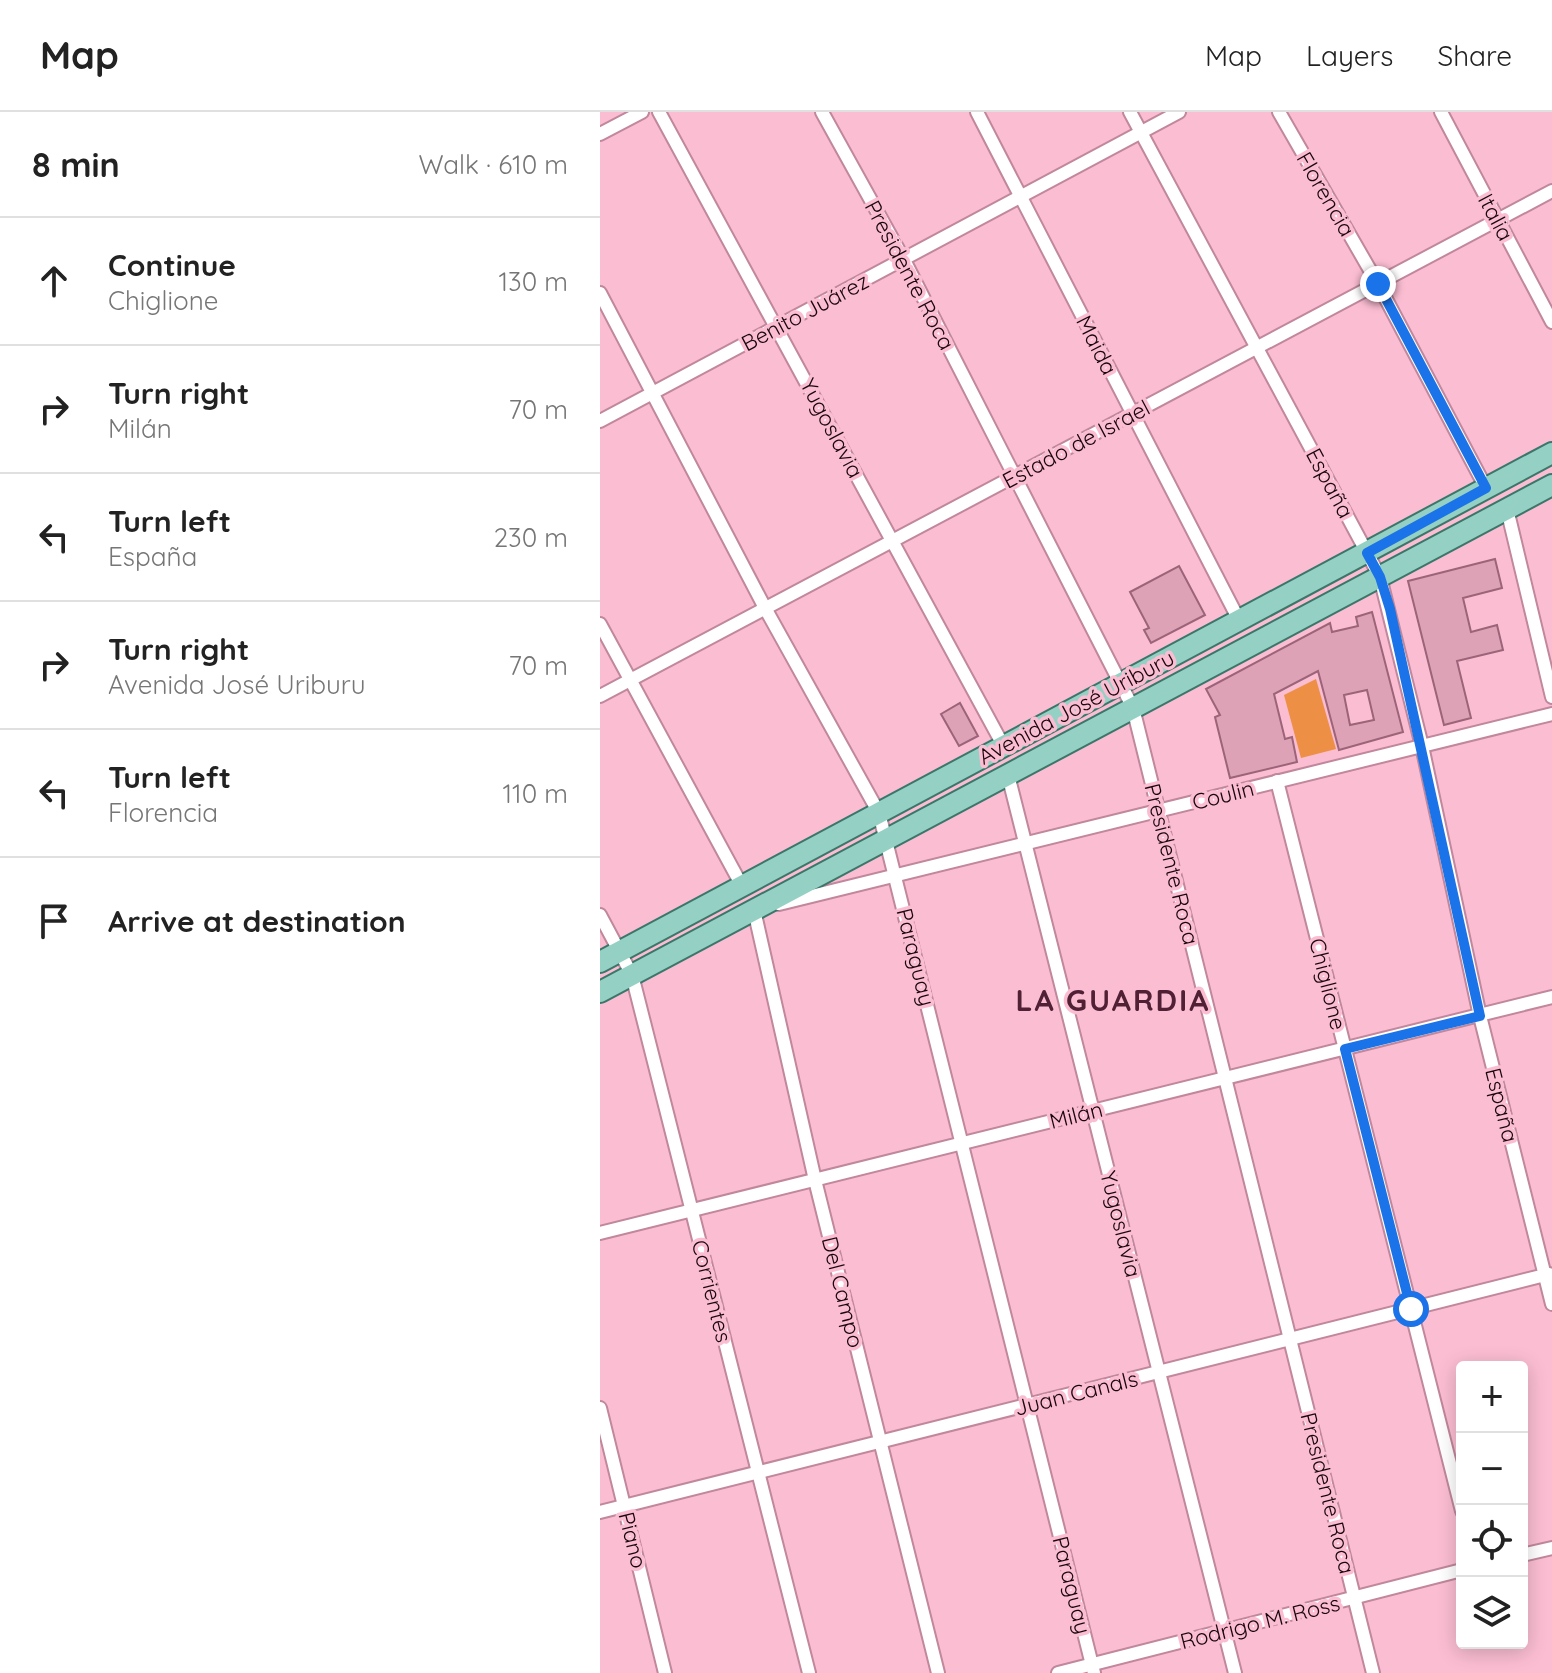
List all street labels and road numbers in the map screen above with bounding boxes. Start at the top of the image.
street label: Florencia [1291,147,1361,241]
street label: Italia [1472,189,1520,245]
street label: Presidente Roca [859,195,961,355]
street label: Benito Juárez [737,267,873,357]
street label: Maida [1070,311,1124,379]
street label: Yugoslavia [794,373,870,483]
street label: Estado de Israel [998,393,1154,495]
street label: España [1300,443,1360,523]
street label: Avenida José Uriburu [973,643,1179,771]
street label: Coulin [1189,774,1257,816]
street label: Presidente Roca [1138,780,1206,948]
street label: Paraguay [890,905,942,1009]
street label: Chiglione [1303,935,1353,1033]
street label: España [1479,1065,1525,1145]
street label: Milán [1046,1095,1106,1135]
street label: Yugoslavia [1094,1168,1148,1280]
street label: Del Campo [816,1233,870,1351]
street label: Corrientes [686,1237,738,1345]
street label: Juan Canals [1011,1364,1141,1422]
street label: Presidente Roca [1294,1409,1362,1577]
street label: Piano [613,1509,653,1571]
street label: Paraguay [1046,1533,1098,1637]
street label: Rodrigo M. Ross [1177,1589,1343,1655]

